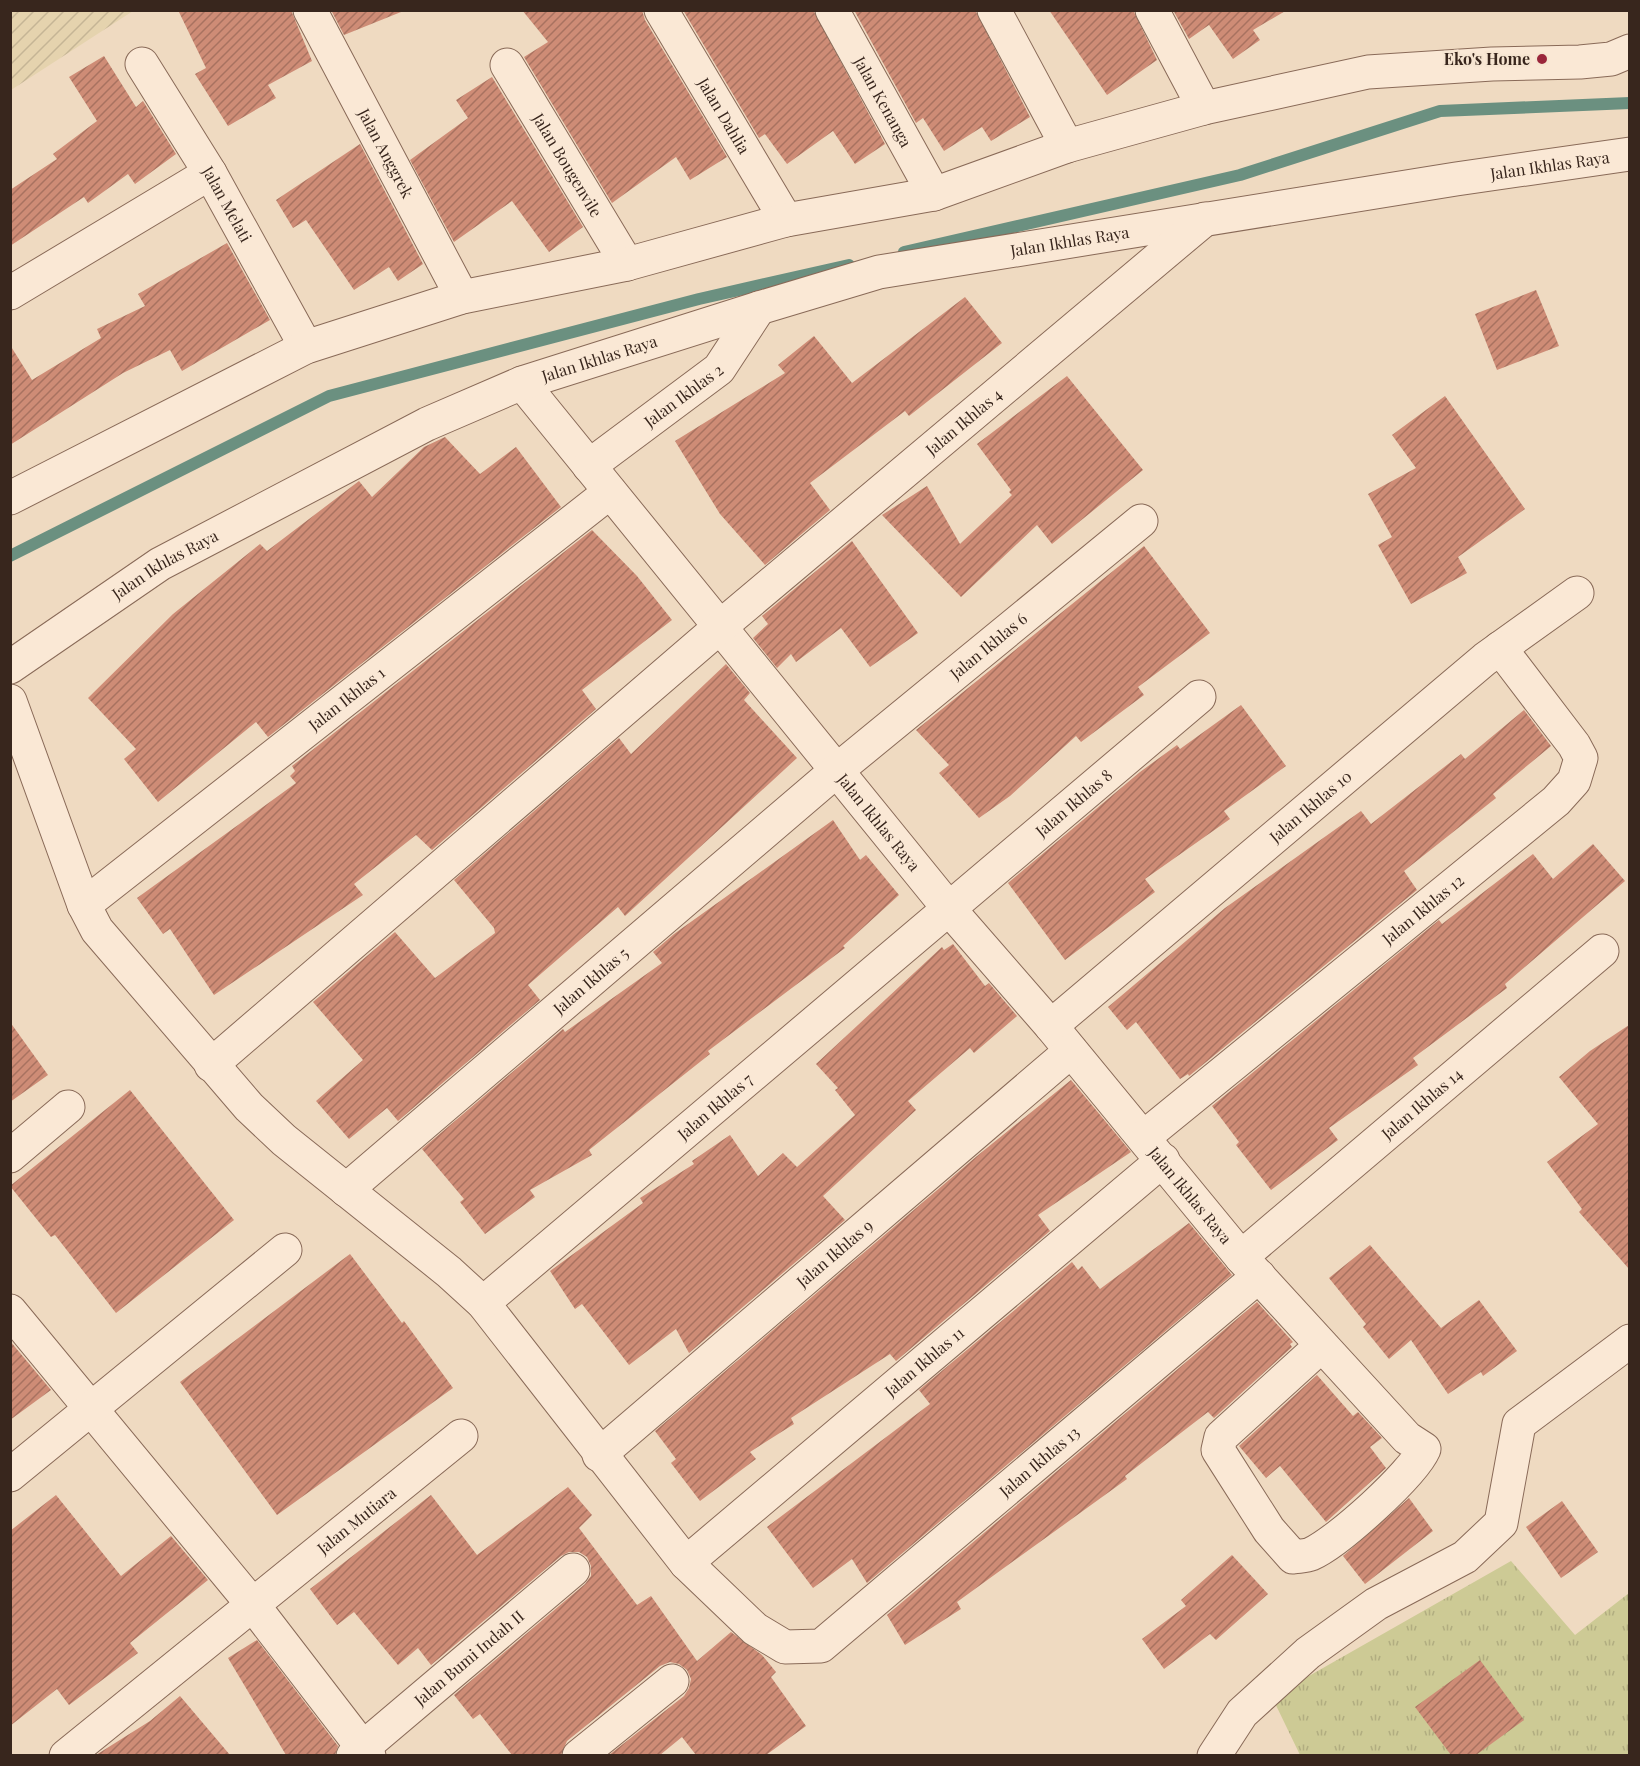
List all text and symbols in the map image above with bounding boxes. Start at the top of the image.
place label: Eko's Home [1444,48,1530,69]
street label: Jalan Kenanga [849,52,917,151]
marker: Eko's Home [1535,52,1549,66]
street label: Jalan Dahlia [693,73,755,157]
street label: Jalan Anggrek [353,104,419,202]
street label: Jalan Bougenvile [528,108,607,221]
street label: Jalan Ikhlas Raya [1488,146,1611,184]
street label: Jalan Melati [198,161,257,246]
street label: Jalan Ikhlas Raya [1008,221,1131,261]
street label: Jalan Ikhlas Raya [538,330,660,386]
street label: Jalan Ikhlas 2 [639,359,727,432]
street label: Jalan Ikhlas 4 [920,383,1006,460]
street label: Jalan Ikhlas Raya [107,525,221,604]
street label: Jalan Ikhlas 6 [944,608,1031,684]
street label: Jalan Ikhlas 1 [303,662,389,736]
street label: Jalan Ikhlas 8 [1030,764,1116,842]
street label: Jalan Ikhlas 10 [1264,765,1356,847]
street label: Jalan Ikhlas Raya [833,768,925,875]
street label: Jalan Ikhlas 12 [1377,870,1468,949]
street label: Jalan Ikhlas 5 [548,942,632,1019]
street label: Jalan Ikhlas 14 [1376,1063,1466,1144]
street label: Jalan Ikhlas 7 [672,1068,757,1145]
street label: Jalan Ikhlas Raya [1144,1141,1237,1248]
street label: Jalan Ikhlas 9 [791,1215,877,1292]
street label: Jalan Ikhlas 11 [879,1322,968,1401]
street label: Jalan Ikhlas 13 [994,1421,1083,1502]
street label: Jalan Mutiara [312,1482,400,1559]
street label: Jalan Bumi Indah II [409,1605,528,1711]

